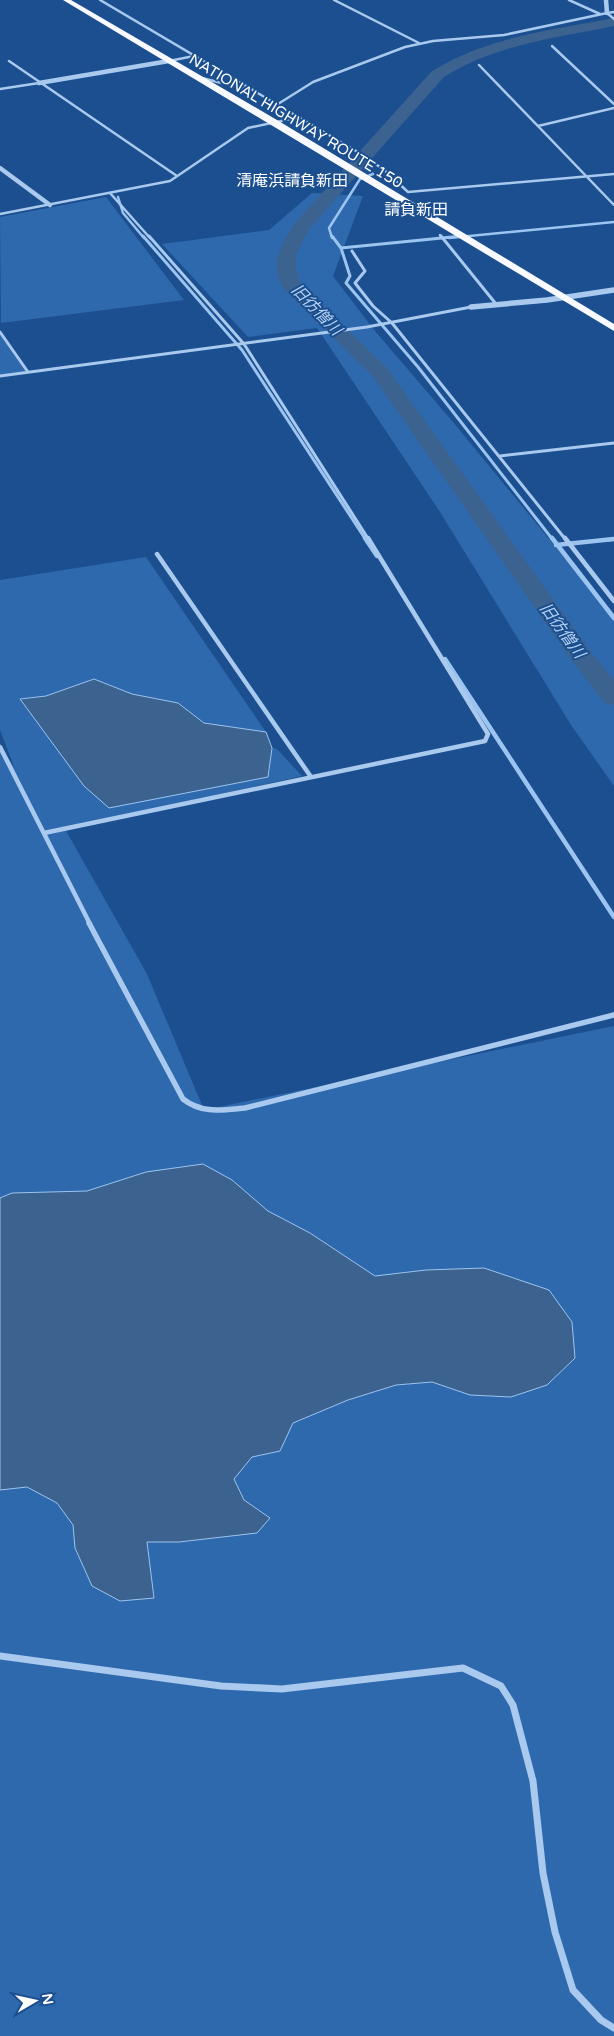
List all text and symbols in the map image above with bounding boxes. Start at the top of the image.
street label: NATIONAL HIGHWAY ROUTE 150 [186,50,406,192]
district label: 清庵浜請負新田 [236,171,348,191]
district label: 請負新田 [384,200,448,220]
water label: 旧彷僧川 [287,280,347,341]
water label: 旧彷僧川 [535,599,590,664]
north arrow [10,1976,60,2026]
text: N [38,1992,57,2006]

